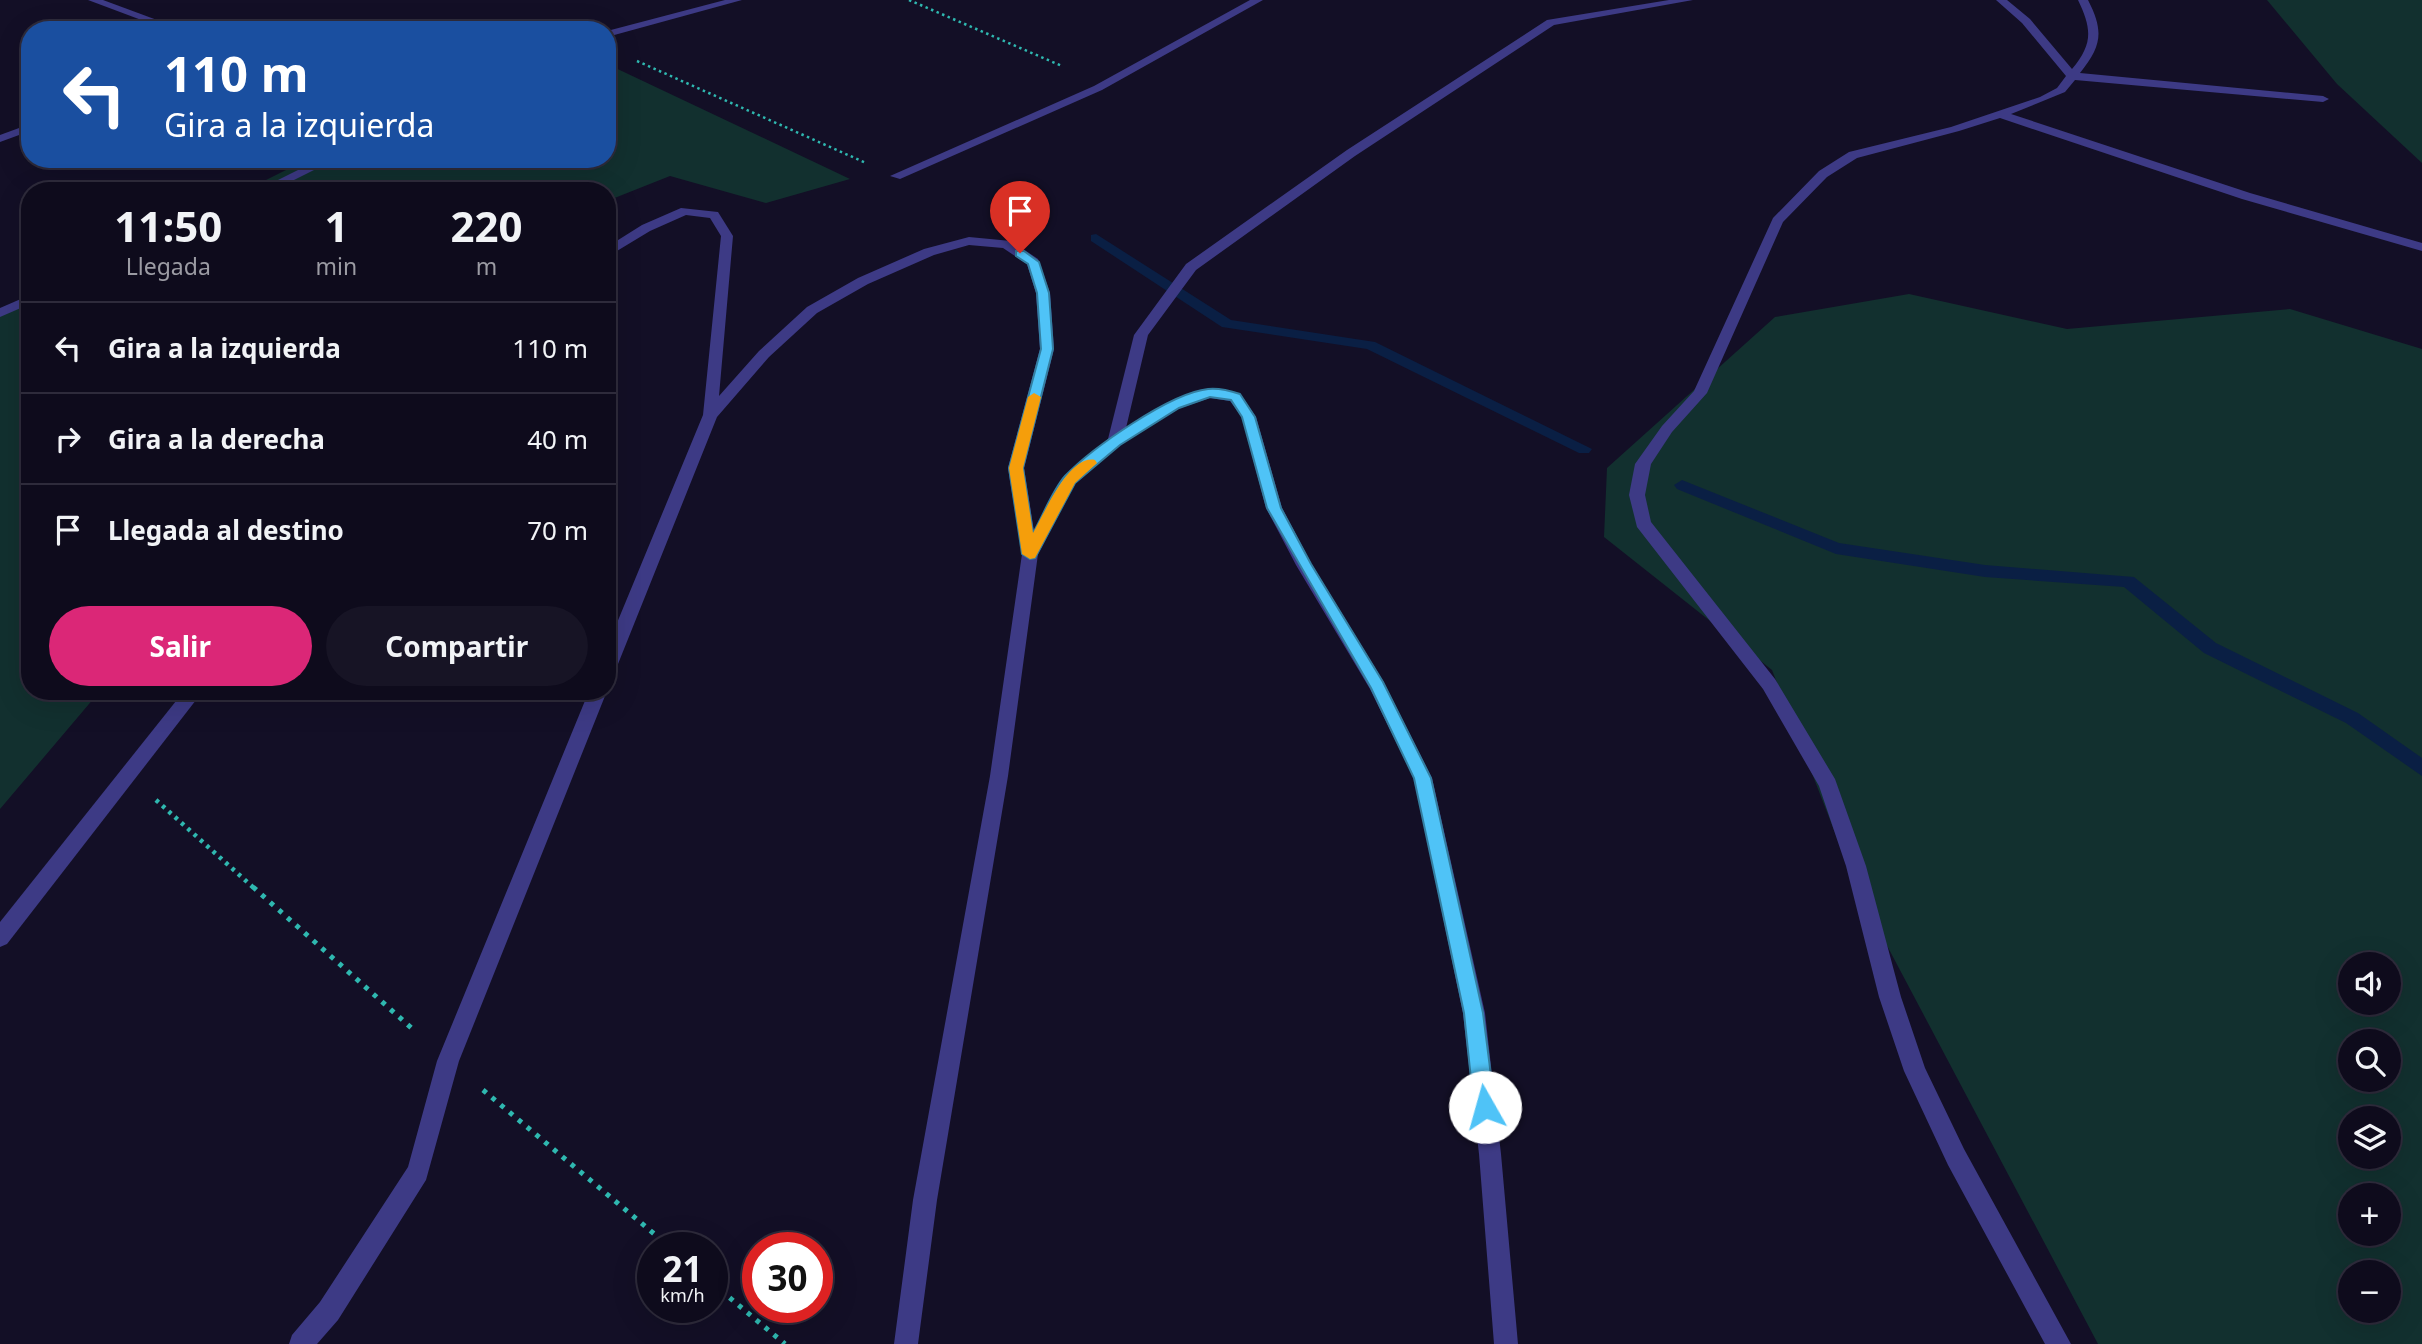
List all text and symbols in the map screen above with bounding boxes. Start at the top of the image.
text: 110 m [164,40,309,106]
icon: left [49,49,140,140]
text: Gira a la izquierda [164,103,434,146]
pin [990,181,1050,253]
icon: arrive [1001,192,1039,230]
text: 11:50 [114,197,222,254]
text: 1 [324,197,348,254]
text: 220 [451,197,523,254]
text: Llegada [126,250,211,282]
text: min [316,250,357,282]
text: m [476,250,497,282]
icon: left [49,329,87,367]
text: Gira a la izquierda [108,330,341,366]
text: 110 m [512,330,588,366]
icon: right [49,420,87,458]
text: Gira a la derecha [108,421,325,457]
text: 40 m [527,421,588,457]
icon: arrive [49,511,87,549]
text: Llegada al destino [108,512,344,548]
text: 70 m [527,512,588,548]
button: Salir [49,606,312,686]
button: Compartir [326,606,588,686]
map controls [2338,952,2401,1323]
button: sound [2338,952,2401,1015]
button: search [2338,1029,2401,1092]
position arrow [1448,1070,1522,1144]
button: layers [2338,1106,2401,1169]
button: + [2338,1183,2401,1246]
speed limit sign: 30 [742,1232,833,1323]
text: 21 [662,1245,703,1292]
button: − [2338,1260,2401,1323]
text: km/h [660,1283,705,1307]

